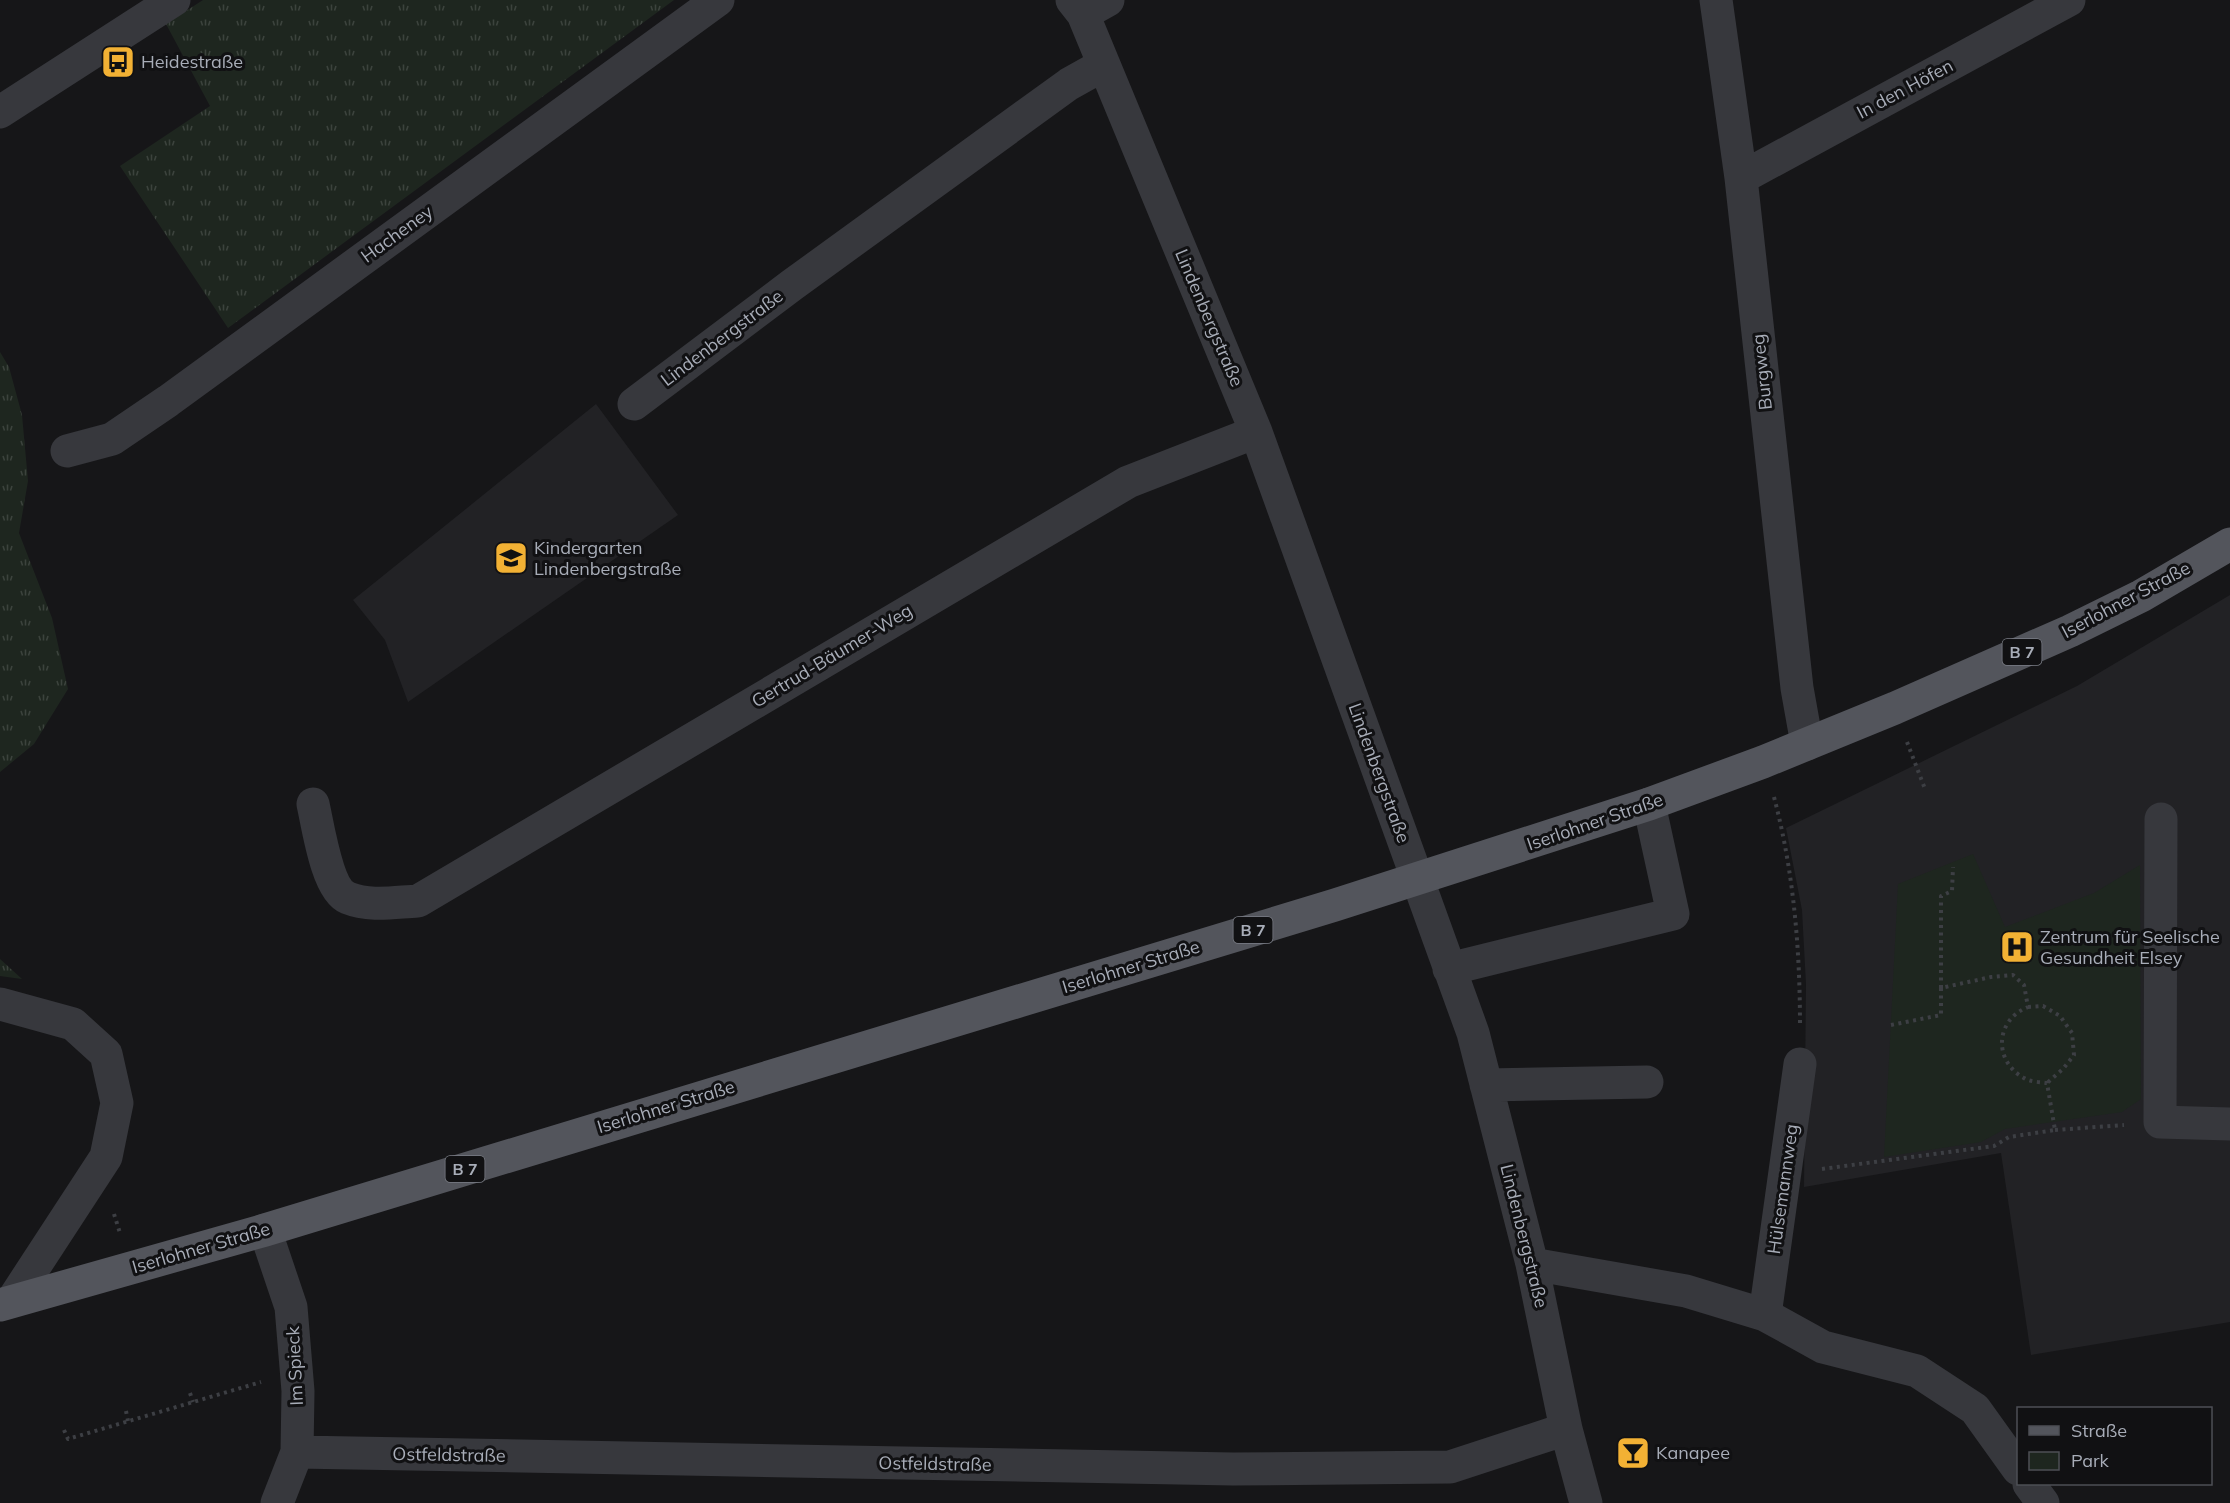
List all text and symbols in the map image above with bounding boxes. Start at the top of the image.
bus stop icon: Heidestraße [100,44,136,80]
place label: Heidestraße [141,50,243,73]
street label: In den Höfen [1853,54,1957,124]
street label: Hacheney [356,199,438,267]
street label: Lindenbergstraße [1170,246,1249,390]
street label: Lindenbergstraße [656,284,787,391]
street label: Burgweg [1746,333,1777,411]
place label: Kindergarten Lindenbergstraße [534,536,681,580]
school or university icon: Kindergarten Lindenbergstraße [493,540,529,576]
street label: Iserlohner Straße [2057,556,2194,643]
street label: Gertrud-Bäumer-Weg [747,599,916,713]
road number: B 7 [2002,639,2042,665]
street label: Lindenbergstraße [1343,700,1415,846]
street label: Iserlohner Straße [1524,787,1666,856]
road number: B 7 [1234,917,1272,943]
place label: Zentrum für Seelische Gesundheit Elsey [2040,925,2220,969]
hospital icon: Zentrum für Seelische Gesundheit Elsey [1999,929,2035,965]
street label: Iserlohner Straße [1059,935,1202,998]
street label: Iserlohner Straße [594,1075,737,1138]
street label: Hülsemannweg [1762,1122,1803,1255]
road number: B 7 [446,1156,484,1182]
street label: Lindenbergstraße [1496,1162,1553,1310]
street label: Iserlohner Straße [129,1217,273,1278]
street label: Im Spieck [281,1325,308,1406]
legend [2017,1407,2212,1485]
text: Straße [2071,1419,2127,1442]
bar icon: Kanapee [1615,1435,1651,1471]
place label: Kanapee [1656,1441,1730,1464]
street label: Ostfeldstraße [392,1442,506,1467]
text: Park [2071,1449,2110,1472]
street label: Ostfeldstraße [878,1451,992,1476]

